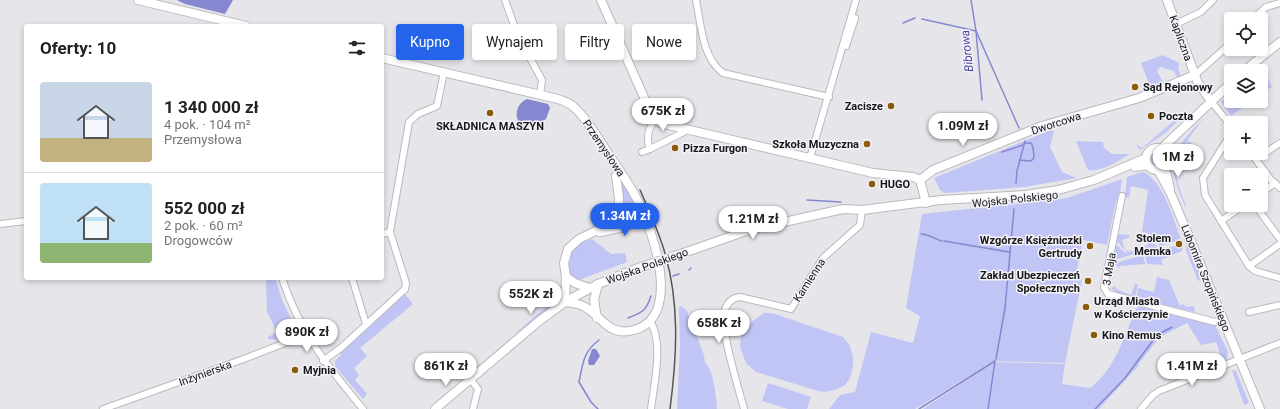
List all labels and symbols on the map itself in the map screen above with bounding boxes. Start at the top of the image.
street label: Kapliczna [1166,14,1195,63]
water label: Bibrowa [958,29,976,73]
place label: Sąd Rejonowy [1143,81,1213,94]
marker: Sąd Rejonowy [1130,82,1140,92]
pin: 675K zł [626,98,700,132]
place label: Zacisze [845,100,883,113]
marker: Zacisze [886,101,896,111]
marker: SKŁADNICA MASZYN [485,108,495,118]
street label: Dworcowa [1030,109,1083,138]
place label: Poczta [1159,110,1193,123]
marker: Poczta [1146,111,1156,121]
pin: 1.09M zł [922,113,1004,147]
street label: Przemysłowa [580,117,627,179]
place label: SKŁADNICA MASZYN [436,120,544,133]
place label: Szkoła Muzyczna [772,138,859,151]
marker: Szkoła Muzyczna [862,139,872,149]
place label: Pizza Furgon [683,142,747,155]
marker: Pizza Furgon [670,143,680,153]
pin: 1M zł [1150,144,1206,178]
place label: HUGO [880,178,911,191]
marker: HUGO [867,179,877,189]
street label: Wojska Polskiego [971,189,1059,210]
pin: 1.34M zł [584,203,666,237]
pin: 1.21M zł [712,206,794,240]
street label: Lubomira Szopińskiego [1178,223,1233,334]
place label: Stolem Memka [1134,232,1171,258]
place label: Wzgórze Księżniczki Gertrudy [980,234,1082,260]
marker: Stolem Memka [1174,239,1184,249]
marker: Wzgórze Księżniczki Gertrudy [1085,241,1095,251]
street label: Wojska Polskiego [604,246,690,287]
street label: 3 Maja [1100,252,1119,287]
street label: Kamienna [791,256,828,304]
place label: Zakład Ubezpieczeń Społecznych [980,269,1080,295]
marker: Zakład Ubezpieczeń Społecznych [1083,276,1093,286]
pin: 552K zł [494,281,568,315]
place label: Urząd Miasta w Kościerzynie [1094,295,1168,321]
marker: Urząd Miasta w Kościerzynie [1081,302,1091,312]
pin: 658K zł [682,310,756,344]
pin: 890K zł [270,319,344,353]
place label: Kino Remus [1102,329,1162,342]
marker: Kino Remus [1089,330,1099,340]
pin: 861K zł [409,353,483,387]
pin: 1.41M zł [1151,353,1233,387]
street label: Inżynierska [177,358,233,389]
place label: Myjnia [303,364,336,377]
marker: Myjnia [290,365,300,375]

